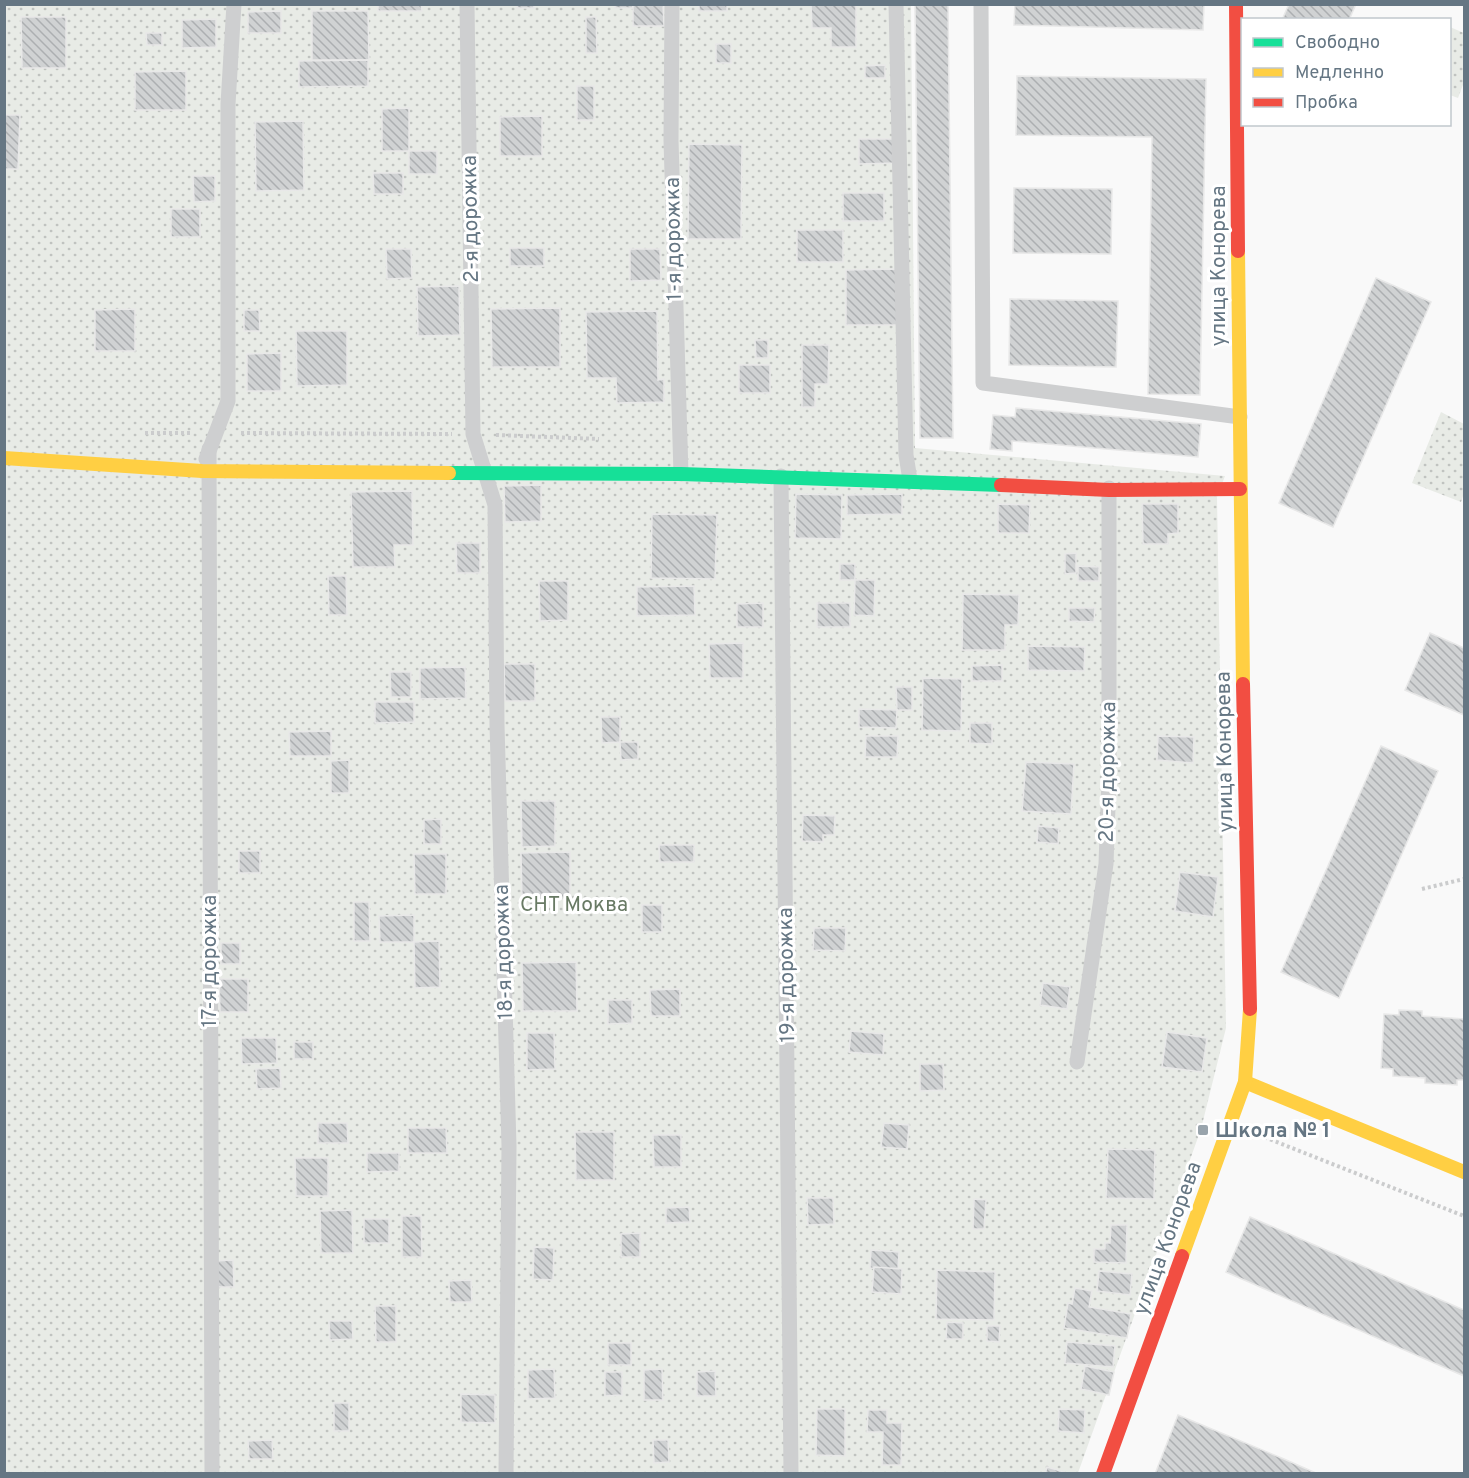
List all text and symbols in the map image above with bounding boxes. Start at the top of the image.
legend [1241,18,1451,126]
text: Свободно [1295,32,1380,55]
text: Медленно [1295,62,1384,85]
text: Пробка [1295,92,1358,115]
street label: 2-я дорожка [457,155,486,283]
street label: 1-я дорожка [660,177,689,301]
street label: улица Конорева [1206,185,1233,347]
street label: улица Конорева [1211,671,1240,833]
street label: 20-я дорожка [1094,701,1123,843]
street label: 18-я дорожка [489,884,520,1020]
park label: СНТ Моква [520,892,628,919]
street label: 17-я дорожка [197,895,224,1027]
street label: 19-я дорожка [773,907,802,1043]
place label: Школа № 1 [1215,1118,1330,1145]
marker: Школа № 1 [1196,1123,1210,1137]
street label: улица Конорева [1128,1158,1209,1319]

